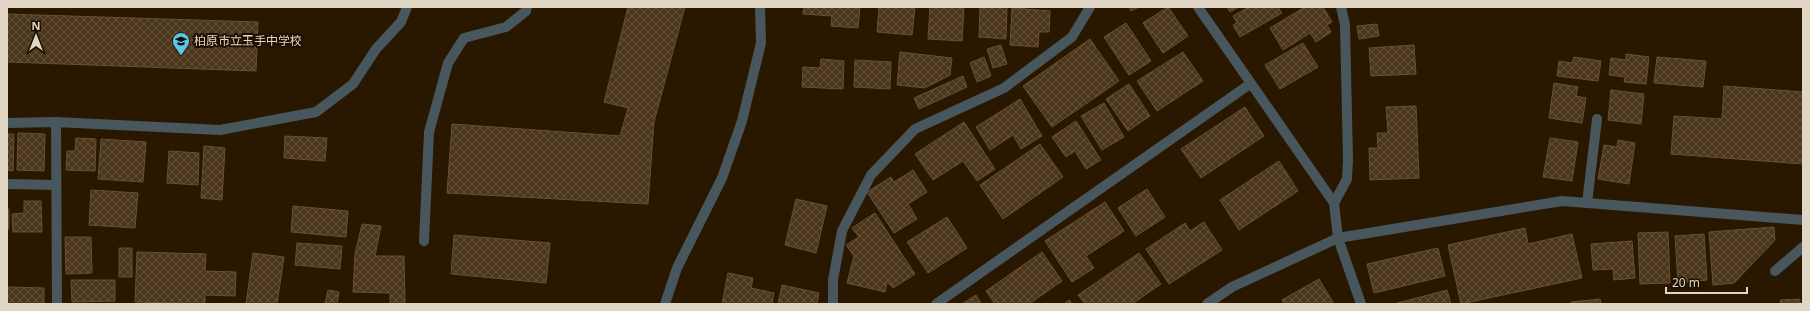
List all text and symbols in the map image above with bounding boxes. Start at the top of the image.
north arrow [16,16,56,56]
text: N [32,18,40,33]
school or university icon: 柏原市立玉手中学校 [171,31,191,56]
place label: 柏原市立玉手中学校 [194,32,302,49]
scale bar [1666,269,1747,295]
text: 20 m [1672,274,1700,291]

